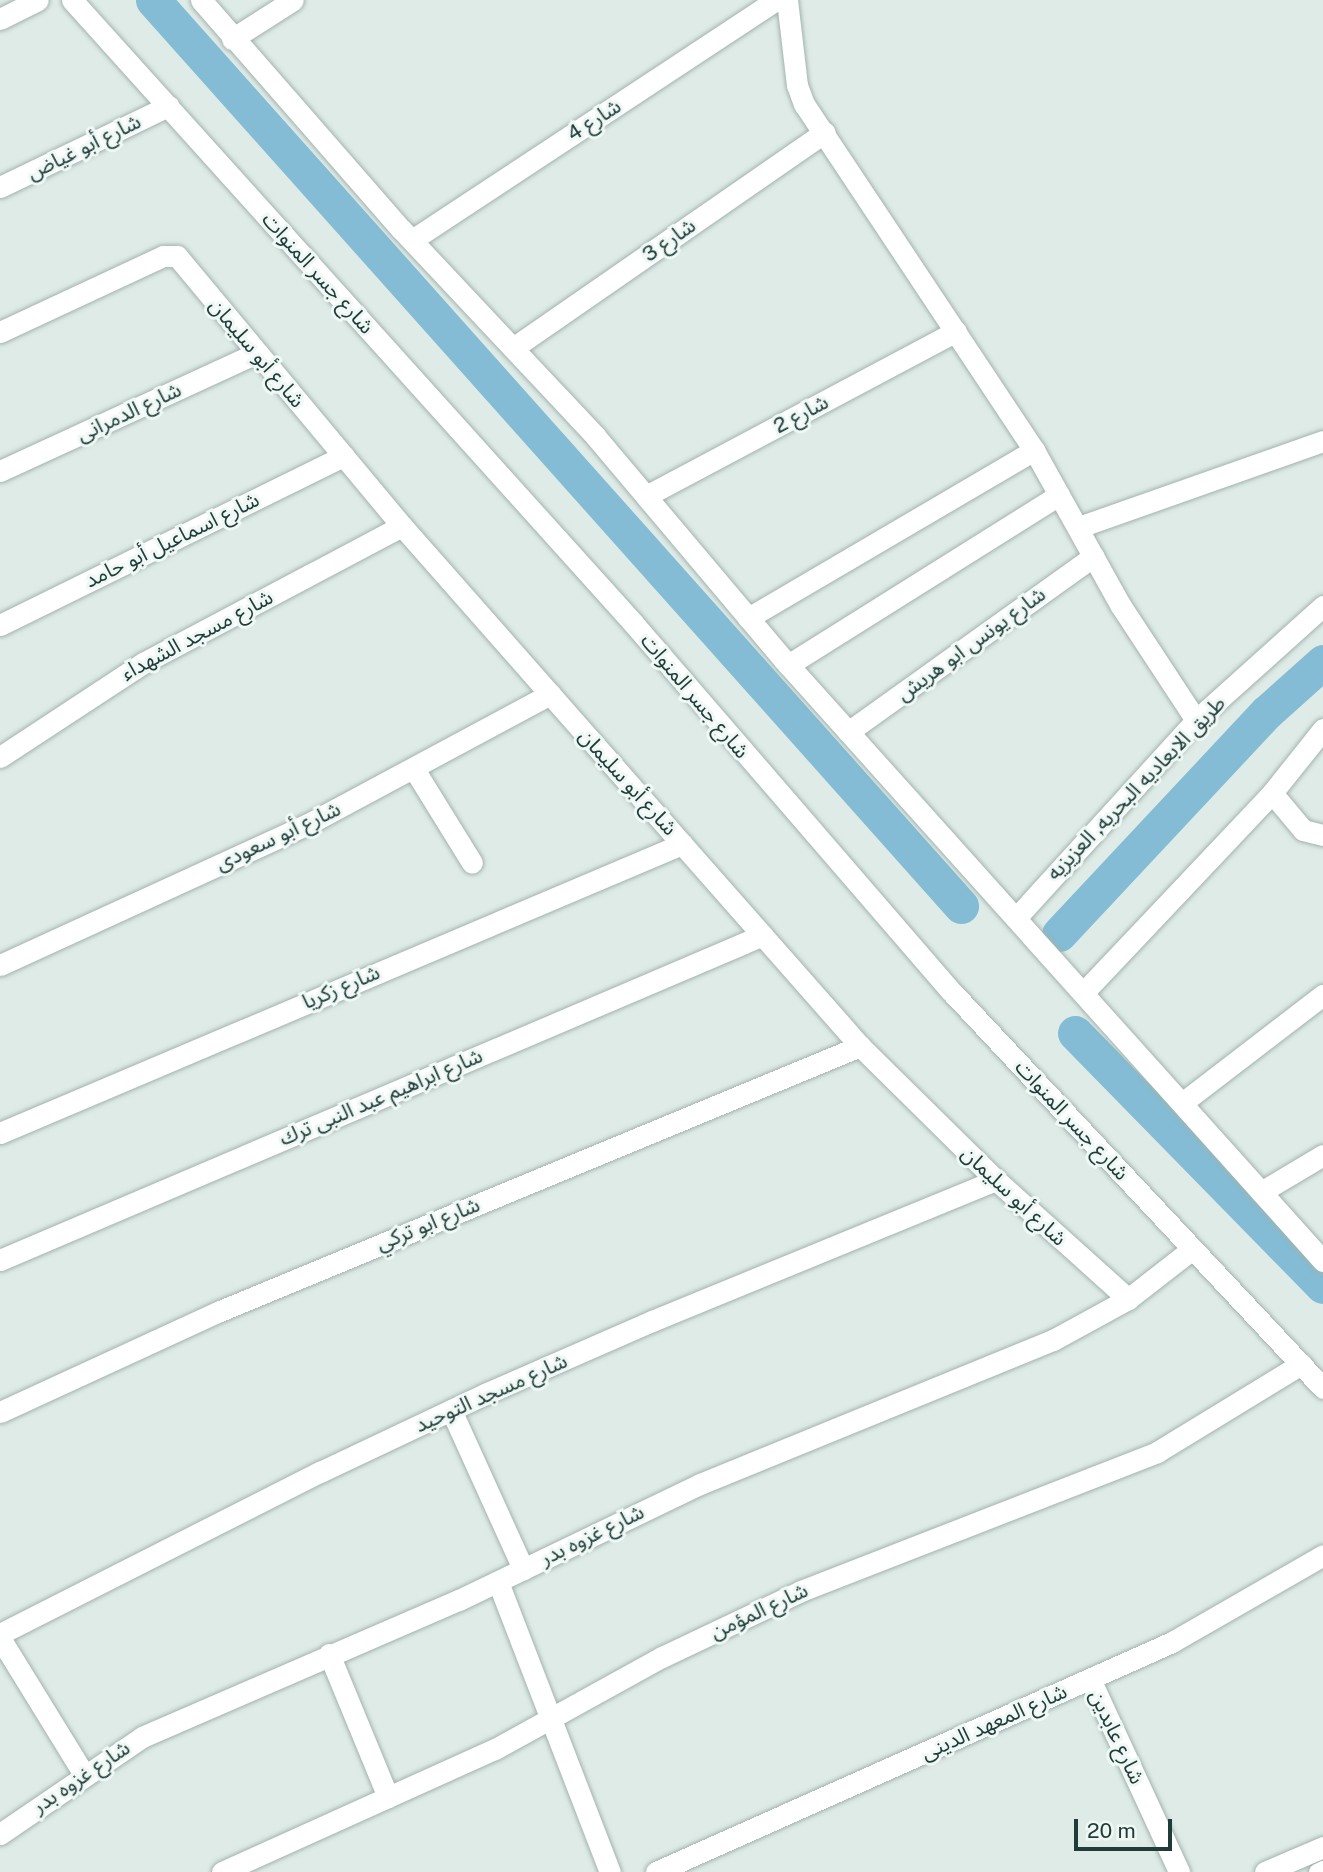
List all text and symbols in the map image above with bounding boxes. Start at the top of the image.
street label: شارع 4 [562,93,626,147]
street label: شارع أبو غياض [23,109,145,185]
street label: شارع جسر المنوات [257,207,379,339]
street label: شارع 3 [638,213,700,267]
street label: شارع أبو سليمان [204,293,310,413]
street label: شارع الدمرانى [73,377,185,447]
street label: شارع 2 [769,389,833,439]
street label: شارع اسماعيل أبو حامد [81,487,263,593]
street label: شارع يونس ابو هريش [892,582,1050,706]
street label: شارع مسجد الشهداء [117,584,277,686]
street label: شارع جسر المنوات [635,628,755,764]
street label: طريق الابعاديه البحريه, العزيزيه [1041,691,1231,885]
street label: شارع أبو سليمان [574,723,682,841]
street label: شارع أبو سعودى [212,796,344,876]
street label: شارع زكريا [299,959,383,1015]
street label: شارع ابراهيم عبد النبى ترك [276,1043,486,1151]
street label: شارع جسر المنوات [1010,1055,1134,1185]
street label: شارع أبو سليمان [956,1141,1072,1251]
street label: شارع ابو تركي [372,1192,484,1256]
street label: شارع مسجد التوحيد [411,1348,571,1438]
street label: شارع غزوه بدر [536,1499,648,1571]
street label: شارع المؤمن [706,1577,812,1645]
street label: شارع المعهد الدينى [917,1679,1071,1765]
street label: شارع عابدين [1084,1686,1150,1788]
street label: شارع غزوه بدر [27,1735,135,1819]
scale bar [1078,1806,1176,1850]
text: 20 m [1087,1818,1136,1843]

